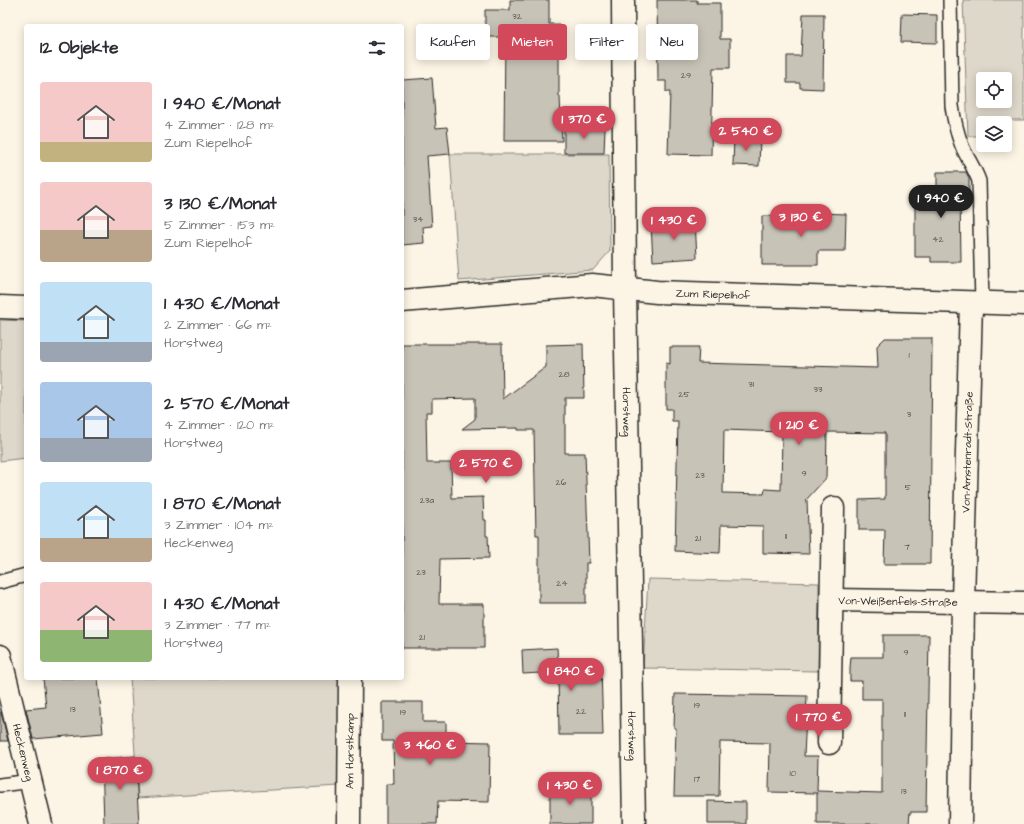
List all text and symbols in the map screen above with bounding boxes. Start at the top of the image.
house number: 32 [512,10,523,23]
chip: Kaufen [416,24,490,60]
chip: Mieten [498,24,567,60]
chip: Filter [575,24,638,60]
chip: Neu [646,24,698,60]
text: 12 Objekte [40,36,118,60]
icon: filters [366,37,388,59]
house number: 29 [681,69,691,82]
map controls [976,72,1012,152]
button: locate [976,72,1012,108]
text: 1 940 €/Monat [164,92,281,116]
icon: home [72,98,120,146]
pin: 1 370 € [547,106,621,140]
text: 1 370 € [561,110,607,128]
text: 4 Zimmer · 128 m² [164,116,275,134]
button: layers [976,116,1012,152]
pin: 2 540 € [709,118,783,152]
text: 2 540 € [719,122,773,140]
text: Zum Riepelhof [164,134,252,152]
pin: 1 940 € [904,185,978,219]
text: 1 940 € [918,189,964,207]
text: 3 130 €/Monat [164,192,277,216]
icon: home [72,198,120,246]
pin: 3 130 € [764,204,838,238]
pin: 1 430 € [637,207,711,241]
text: 3 130 € [779,208,823,226]
text: 1 430 € [651,211,697,229]
house number: 34 [413,213,423,226]
text: 5 Zimmer · 153 m² [164,216,275,234]
house number: 42 [932,233,944,246]
text: Zum Riepelhof [164,234,252,252]
street label: Zum Riepelhof [675,286,751,303]
text: 1 430 €/Monat [164,292,280,316]
icon: home [72,298,120,346]
text: 2 Zimmer · 66 m² [164,316,272,334]
text: Horstweg [164,334,222,352]
house number: 1 [908,349,910,362]
house number: 28 [559,368,570,381]
house number: 31 [748,378,754,391]
house number: 33 [813,383,823,396]
street label: Horstweg [618,387,634,437]
house number: 25 [678,388,690,401]
street label: Von-Amstenradt-Straße [958,391,977,513]
text: 2 570 €/Monat [164,392,289,416]
icon: home [72,398,120,446]
house number: 3 [907,408,912,421]
pin: 1 210 € [762,412,836,446]
text: 4 Zimmer · 120 m² [164,416,274,434]
text: 1 210 € [779,416,819,434]
text: Horstweg [164,434,222,452]
pin: 2 570 € [449,450,523,484]
text: 2 570 € [459,454,513,472]
house number: 9 [801,467,807,480]
house number: 23 [695,469,705,482]
house number: 26 [556,476,567,489]
house number: 5 [905,481,912,494]
text: 1 870 €/Monat [164,492,281,516]
house number: 23a [420,494,435,507]
icon: home [72,498,120,546]
text: 3 Zimmer · 104 m² [164,516,274,534]
house number: 11 [785,530,787,543]
house number: 21 [695,532,701,545]
text: Heckenweg [164,534,233,552]
house number: 7 [904,541,910,554]
house number: 23 [416,566,426,579]
house number: 24 [556,577,568,590]
text: 1 430 €/Monat [164,592,280,616]
street label: Von-Weißenfels-Straße [838,593,958,610]
icon: home [72,598,120,646]
text: 3 Zimmer · 77 m² [164,616,271,634]
house number: 21 [419,631,425,644]
text: Horstweg [164,634,222,652]
house number: 9 [903,646,909,659]
pin: 1 840 € [534,658,608,692]
text: 1 840 € [547,662,595,680]
house number: 19 [694,699,700,712]
house number: 13 [70,703,76,716]
pin: 1 770 € [782,704,856,738]
house number: 22 [576,705,587,718]
house number: 19 [400,706,406,719]
text: 1 770 € [796,708,842,726]
house number: 11 [904,708,906,721]
street label: Horstweg [624,711,640,761]
street label: Am Horstkamp [342,713,358,789]
street label: Heckenweg [9,722,37,783]
pin: 3 460 € [393,732,467,766]
text: 3 460 € [404,736,456,754]
pin: 1 870 € [83,757,157,791]
text: 1 870 € [96,761,144,779]
house number: 10 [790,767,797,780]
pin: 1 430 € [533,772,607,806]
house number: 17 [694,773,701,786]
text: 1 430 € [547,776,593,794]
house number: 13 [901,785,907,798]

